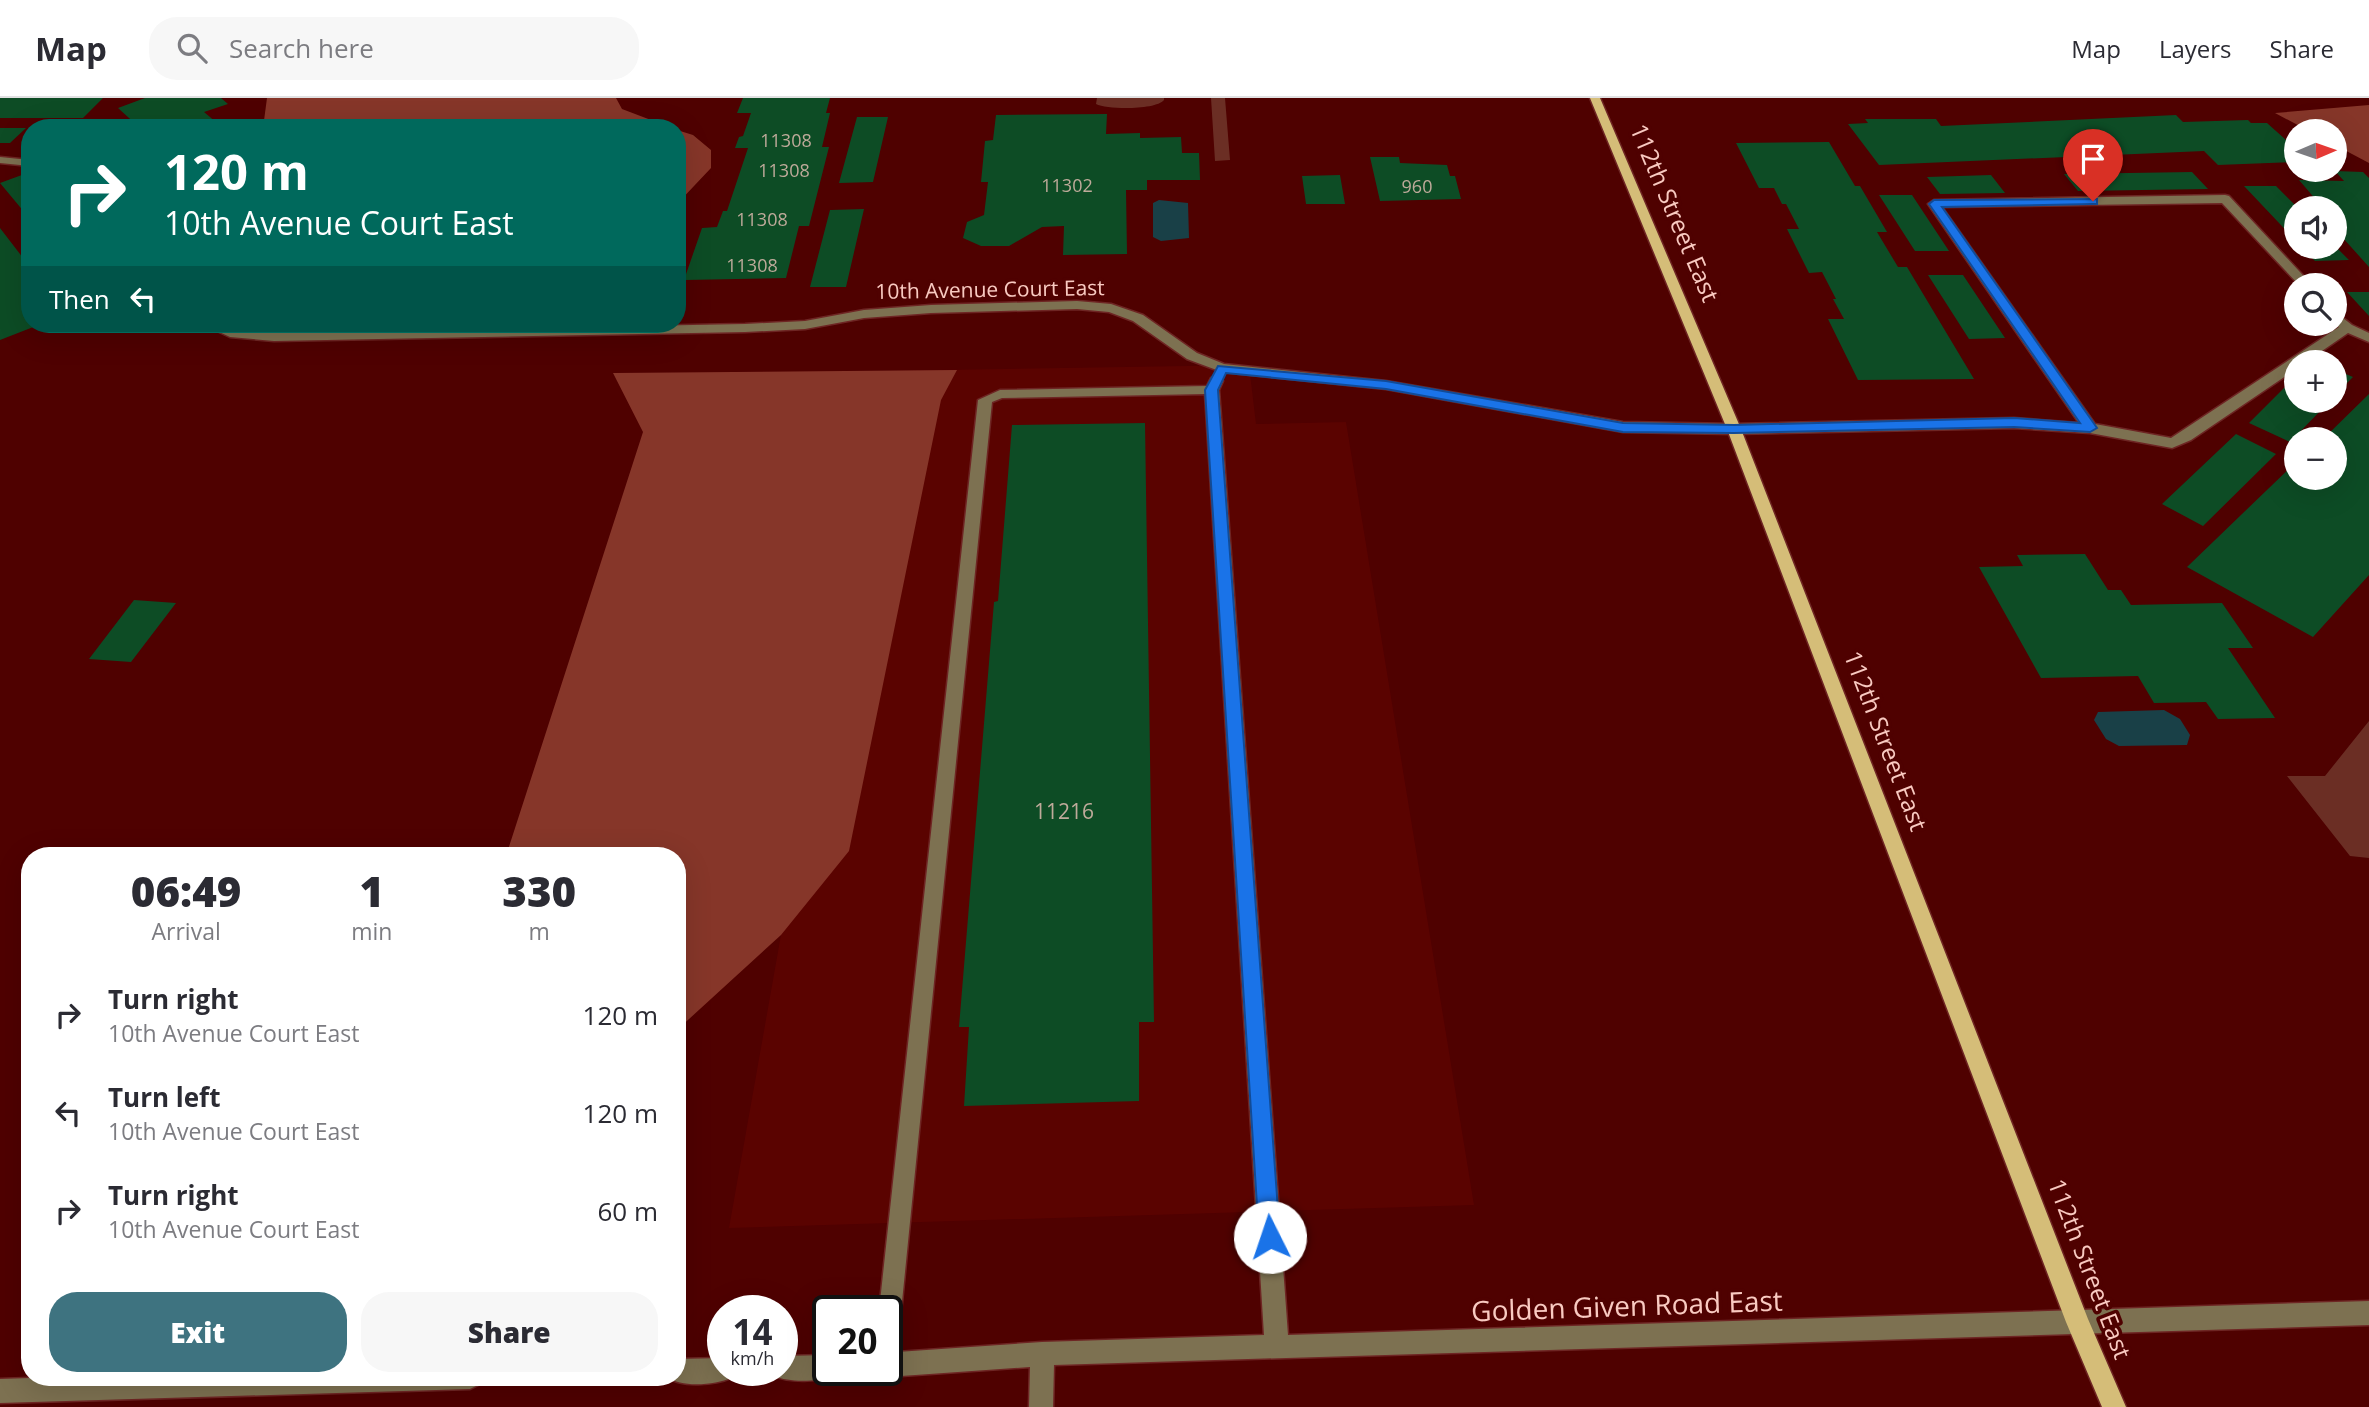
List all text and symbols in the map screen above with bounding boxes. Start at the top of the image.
search box [149,17,639,80]
text: Map [35,26,107,71]
icon: search [173,29,211,67]
text: Search here [229,30,374,66]
text: Map [2071,32,2121,65]
text: Layers [2159,32,2232,65]
text: Share [2270,32,2334,65]
street label: 112th Street East [1623,118,1728,307]
north arrow [2284,119,2347,182]
map controls [2284,119,2347,490]
house number: 11308 [760,128,812,152]
pin [2063,129,2123,201]
text: 120 m [164,138,309,204]
icon: arrive [2074,140,2112,178]
icon: right [49,147,140,238]
house number: 11308 [758,158,810,182]
house number: 11302 [1041,173,1093,197]
house number: 960 [1402,174,1432,198]
button: sound [2284,196,2347,259]
text: 10th Avenue Court East [164,201,514,244]
house number: 11308 [736,207,788,231]
house number: 11308 [726,253,778,277]
street label: 10th Avenue Court East [875,273,1105,305]
button: search [2284,273,2347,336]
icon: left [124,280,162,318]
text: Then [49,281,110,317]
button: + [2284,350,2347,413]
button: − [2284,427,2347,490]
street label: 112th Street East [1837,646,1936,835]
house number: 11216 [1034,797,1094,825]
text: 06:49 [131,862,241,919]
text: 1 [360,862,384,919]
text: 330 [502,862,576,919]
text: Arrival [152,915,221,947]
text: min [351,915,392,947]
text: m [529,915,550,947]
text: Turn right [108,981,239,1017]
icon: right [49,996,87,1034]
text: 120 m [583,997,658,1033]
text: 10th Avenue Court East [108,1017,359,1049]
text: Turn left [108,1079,220,1115]
icon: left [49,1094,87,1132]
text: 120 m [583,1095,658,1131]
text: 10th Avenue Court East [108,1115,359,1147]
street label: 112th Street East [2041,1174,2140,1363]
text: Turn right [108,1177,239,1213]
icon: right [49,1192,87,1230]
text: 60 m [597,1193,658,1229]
position arrow [1233,1200,1307,1274]
text: 10th Avenue Court East [108,1213,359,1245]
street label: Golden Given Road East [1471,1281,1783,1329]
button: Exit [49,1292,347,1372]
button: Share [361,1292,658,1372]
speed limit sign: 20 [812,1295,903,1386]
text: 14 [732,1308,773,1355]
text: km/h [731,1346,774,1370]

